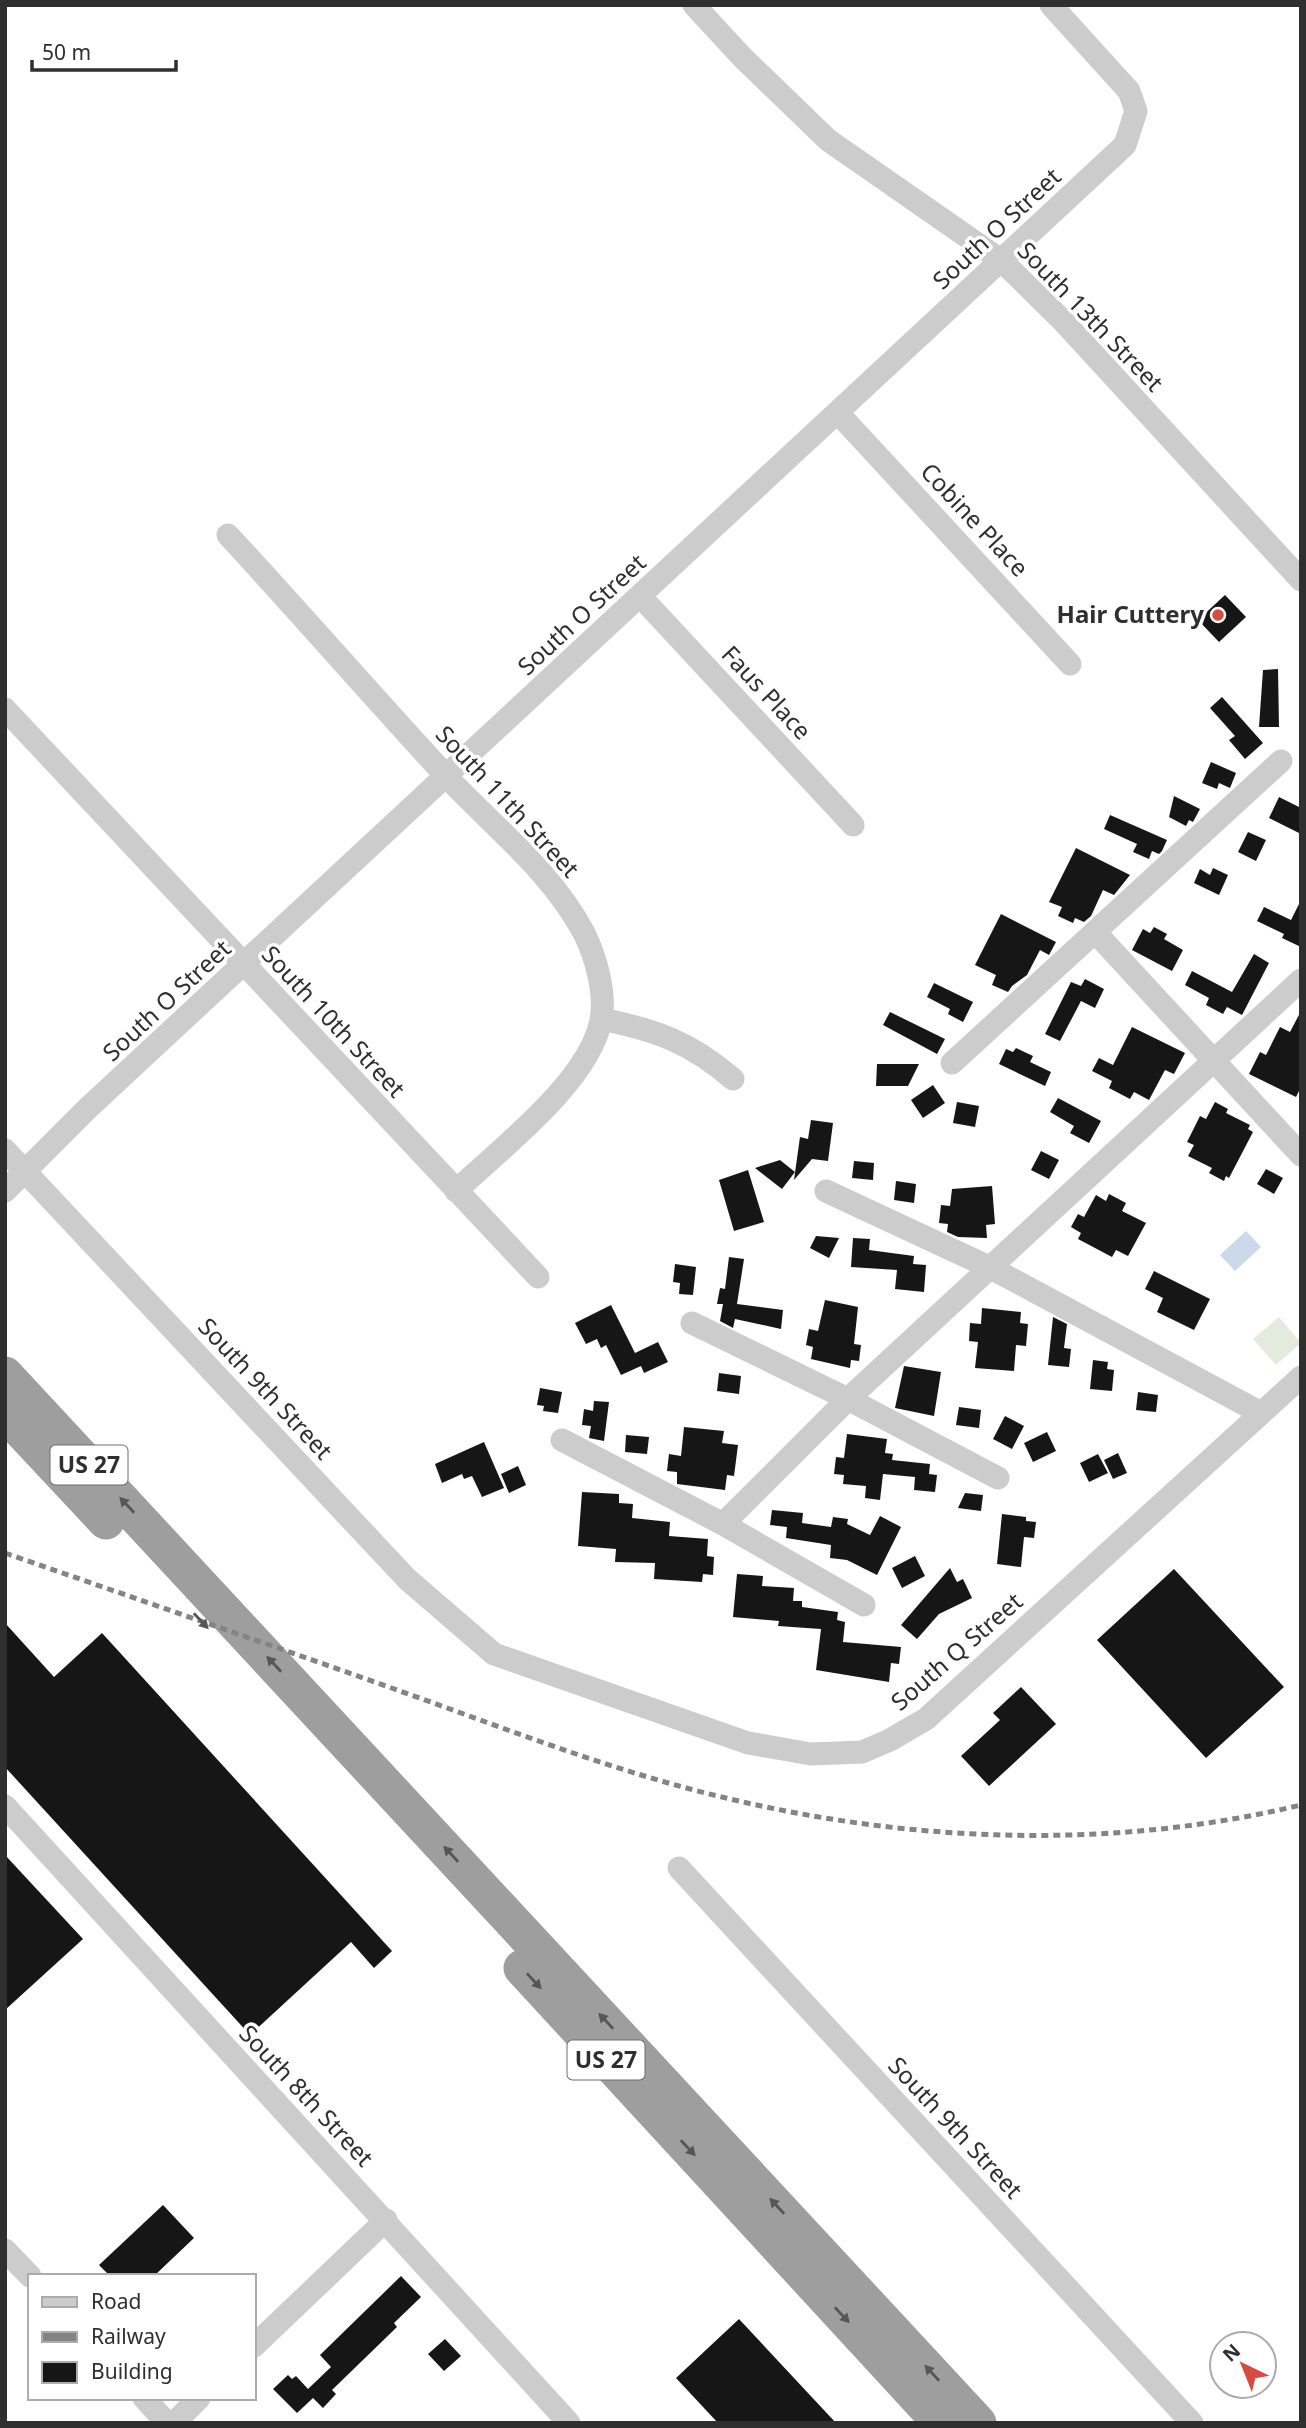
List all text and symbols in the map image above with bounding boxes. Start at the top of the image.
scale bar [32,28,175,72]
text: 50 m [42,38,91,66]
street label: South O Street [925,160,1068,296]
street label: South 13th Street [1011,234,1171,398]
street label: Cobine Place [914,455,1036,583]
street label: South O Street [510,546,653,682]
place label: Hair Cuttery [1057,597,1204,630]
marker: Hair Cuttery [1210,607,1226,623]
street label: Faus Place [715,638,819,746]
street label: South 11th Street [429,718,587,884]
street label: South O Street [95,932,238,1068]
street label: South 10th Street [255,938,413,1104]
street label: South 9th Street [192,1310,341,1466]
road number: US 27 [50,1446,128,1484]
one-way arrow [119,1497,135,1514]
street label: South Q Street [883,1584,1029,1717]
one-way arrow [192,1613,209,1630]
one-way arrow [266,1655,282,1673]
one-way arrow [443,1845,459,1863]
one-way arrow [525,1972,541,1989]
one-way arrow [598,2013,614,2030]
street label: South 8th Street [233,2017,382,2173]
road number: US 27 [568,2040,644,2080]
street label: South 9th Street [882,2049,1031,2205]
one-way arrow [679,2139,695,2156]
one-way arrow [769,2197,785,2215]
legend [28,2274,256,2400]
text: Road [91,2287,141,2315]
one-way arrow [834,2306,850,2324]
text: Railway [91,2322,166,2350]
north arrow [1208,2330,1278,2400]
text: N [1217,2338,1246,2367]
text: Building [91,2357,173,2385]
one-way arrow [924,2365,940,2382]

